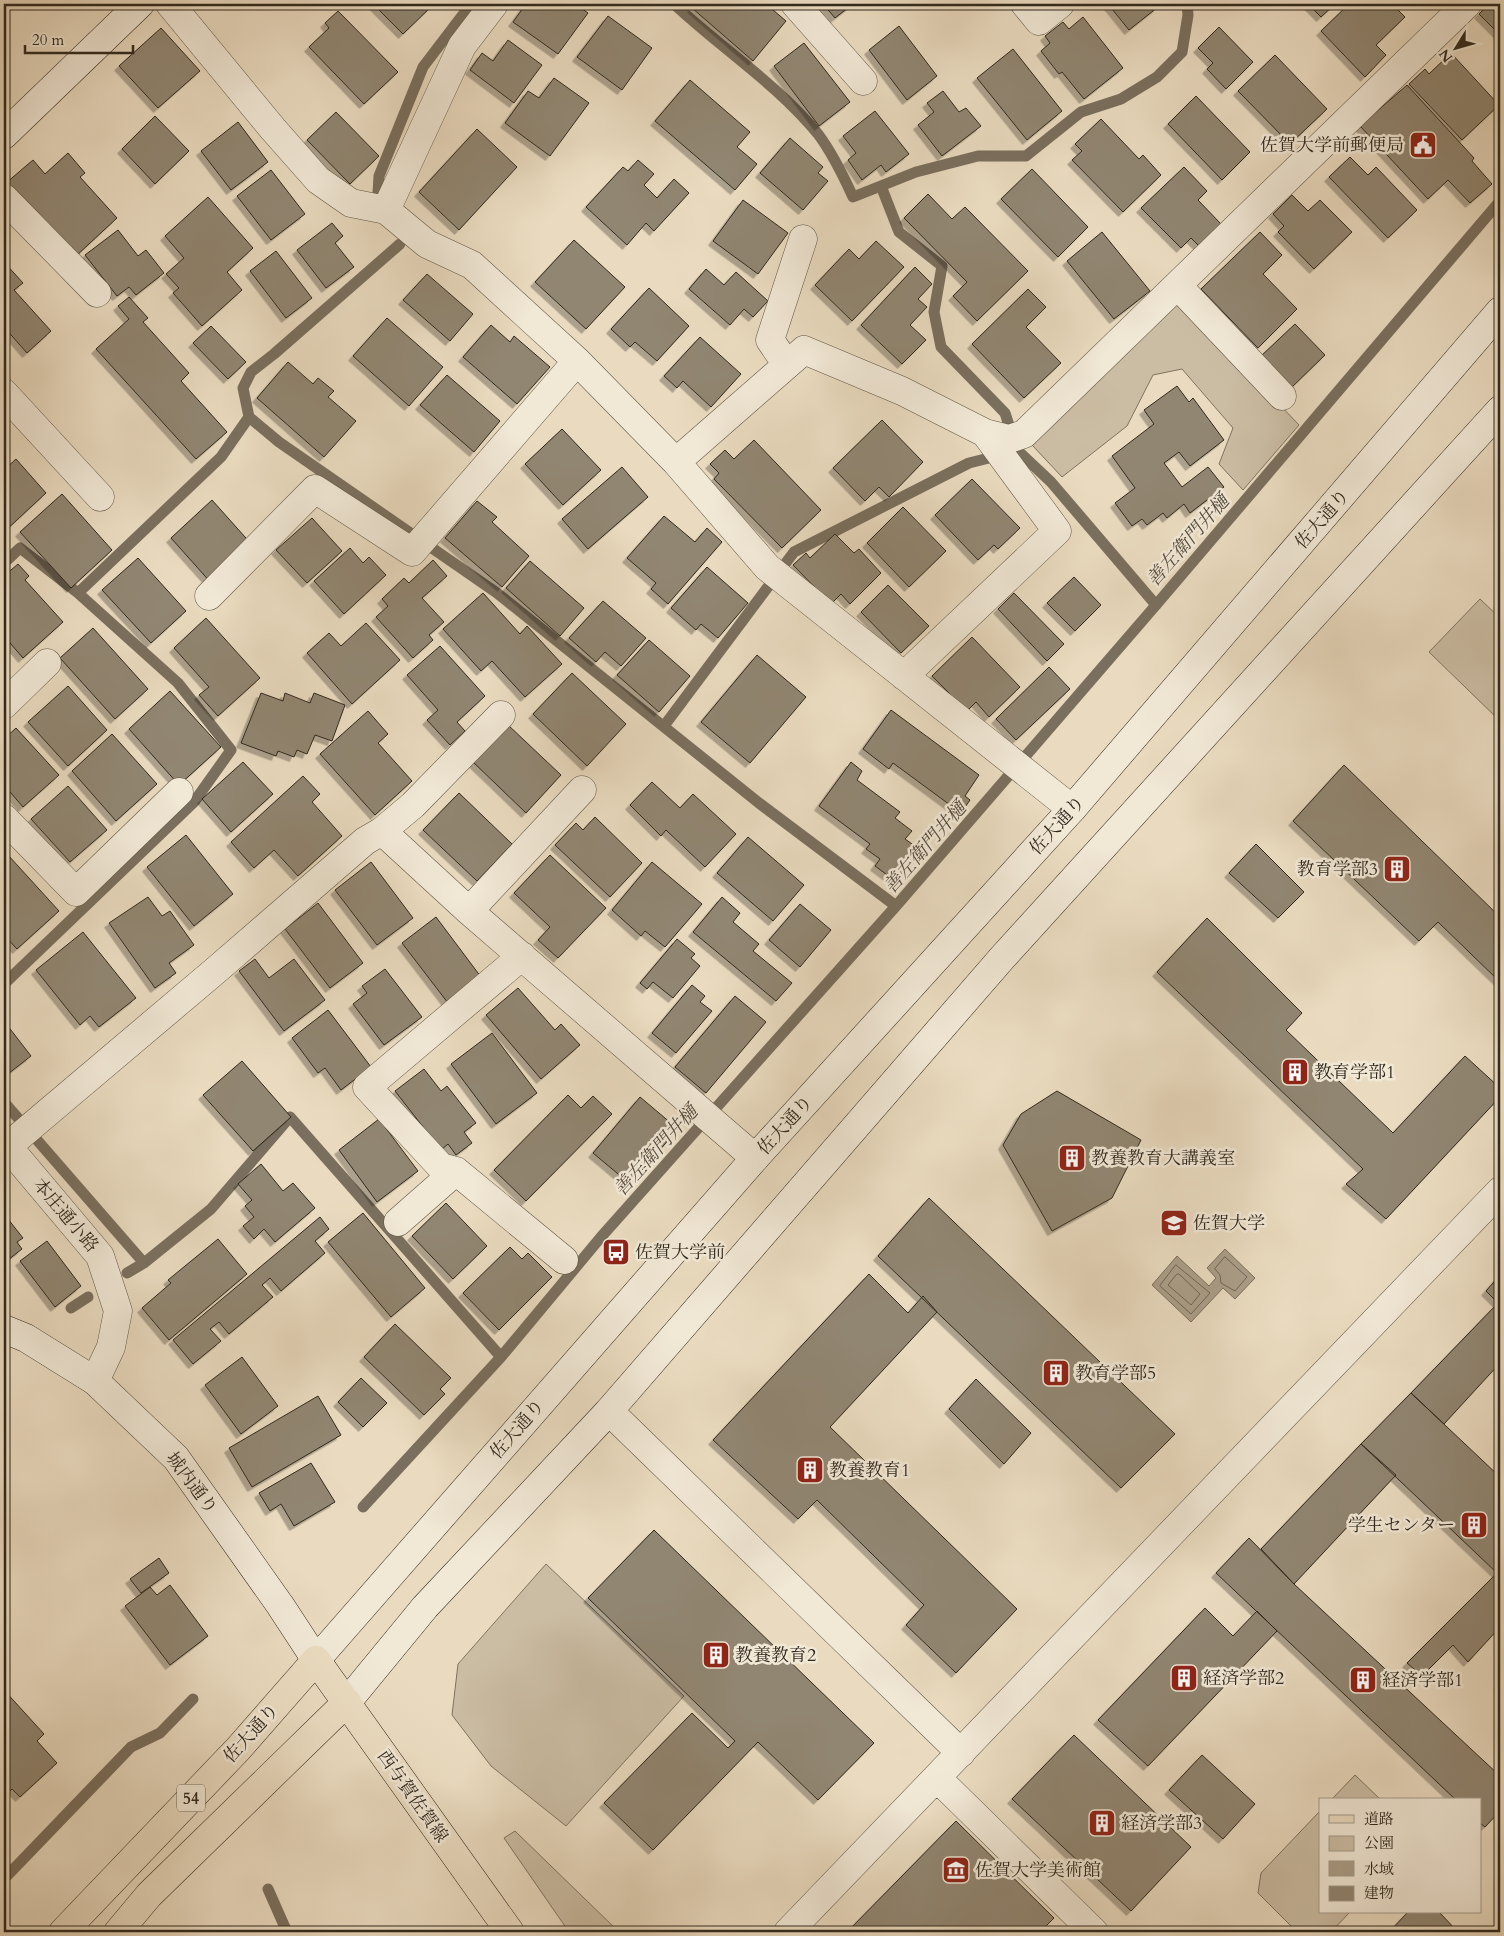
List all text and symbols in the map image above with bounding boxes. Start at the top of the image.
scale bar [25,22,132,54]
north arrow [1432,22,1482,72]
text: 20 m [32,30,64,50]
text: N [1435,45,1457,66]
public building icon: 佐賀大学前郵便局 [1408,130,1438,160]
place label: 佐賀大学前郵便局 [1260,133,1404,158]
street label: 佐大通り [1289,484,1355,555]
water label: 善左衛門井樋 [1141,487,1237,592]
street label: 佐大通り [1024,790,1091,860]
water label: 善左衛門井樋 [878,794,974,899]
building icon: 教育学部3 [1382,854,1412,884]
place label: 教育学部3 [1297,857,1378,882]
building icon: 教育学部1 [1280,1057,1310,1087]
place label: 教育学部1 [1314,1060,1395,1085]
street label: 佐大通り [752,1090,819,1160]
water label: 善左衛門井樋 [608,1097,706,1202]
building icon: 教養教育大講義室 [1057,1143,1087,1173]
place label: 教養教育大講義室 [1091,1146,1235,1171]
street label: 本庄通小路 [27,1173,104,1258]
school or university icon: 佐賀大学 [1159,1208,1189,1238]
place label: 佐賀大学 [1193,1211,1265,1236]
bus stop icon: 佐賀大学前 [601,1237,631,1267]
place label: 佐賀大学前 [635,1240,725,1265]
building icon: 教育学部5 [1041,1358,1071,1388]
place label: 教育学部5 [1075,1361,1156,1386]
street label: 佐大通り [484,1394,550,1465]
street label: 城内通り [160,1447,223,1520]
building icon: 教養教育1 [795,1455,825,1485]
place label: 教養教育1 [829,1458,910,1483]
building icon: 学生センター [1459,1510,1489,1540]
place label: 学生センター [1348,1513,1455,1538]
building icon: 教養教育2 [701,1640,731,1670]
place label: 教養教育2 [735,1643,816,1668]
building icon: 経済学部2 [1169,1663,1199,1693]
building icon: 経済学部1 [1348,1665,1378,1695]
place label: 経済学部2 [1203,1666,1284,1691]
place label: 経済学部1 [1382,1668,1463,1693]
street label: 佐大通り [218,1698,285,1768]
street label: 西与賀佐賀線 [371,1745,454,1848]
road number: 54 [177,1785,205,1812]
legend [1319,1798,1482,1914]
building icon: 経済学部3 [1087,1808,1117,1838]
text: 道路 [1364,1809,1394,1829]
place label: 経済学部3 [1121,1811,1202,1836]
text: 公園 [1364,1833,1394,1853]
museum icon: 佐賀大学美術館 [941,1855,971,1885]
place label: 佐賀大学美術館 [975,1858,1101,1883]
text: 水域 [1364,1859,1394,1879]
text: 建物 [1364,1883,1394,1903]

